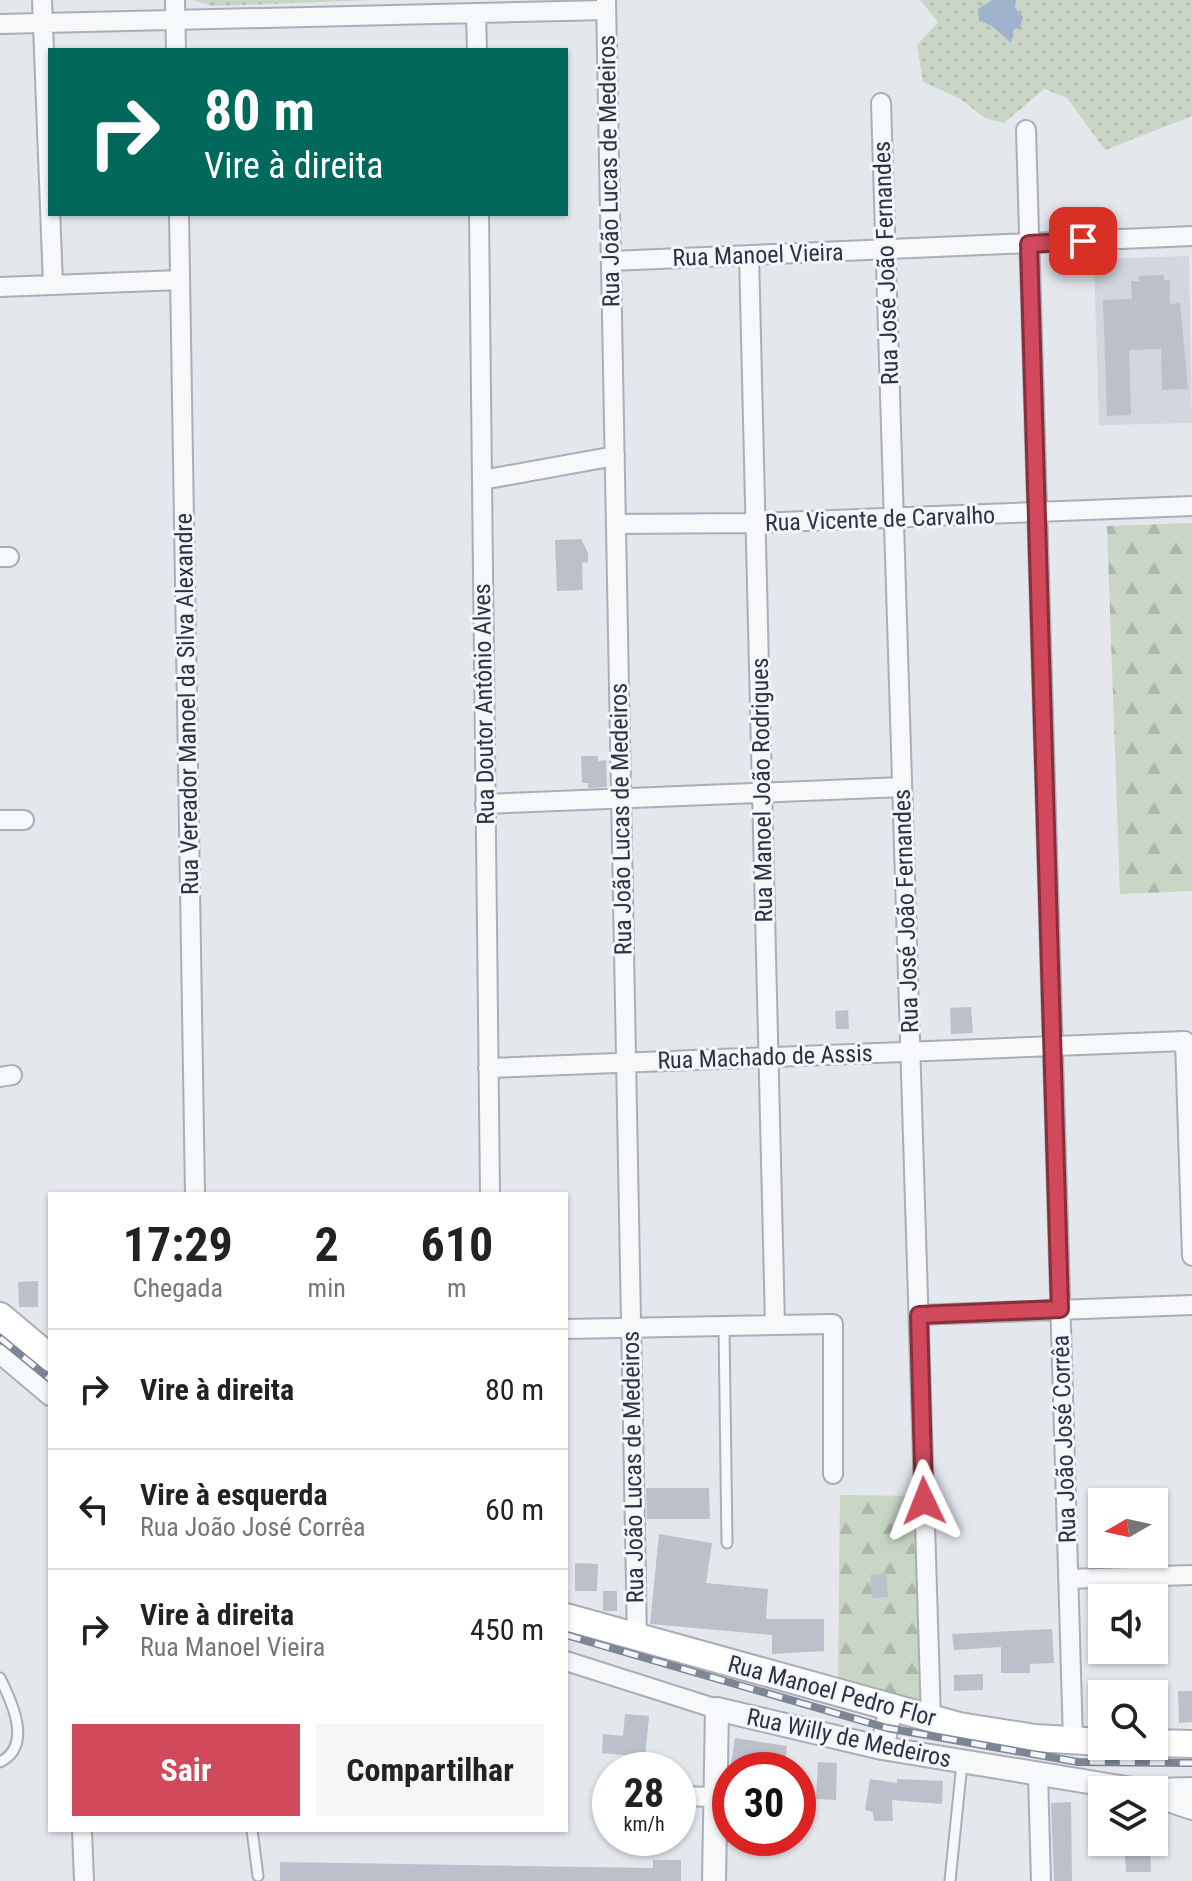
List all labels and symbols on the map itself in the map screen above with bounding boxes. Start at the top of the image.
street label: Rua João Lucas de Medeiros [593,35,625,307]
street label: Rua José João Fernandes [868,141,904,385]
pin [1049,207,1117,275]
street label: Rua Manoel Vieira [672,238,844,272]
street label: Rua Vicente de Carvalho [765,501,995,537]
street label: Rua Vereador Manoel da Silva Alexandre [170,513,204,895]
street label: Rua Doutor Antônio Alves [468,583,500,825]
street label: Rua Manoel João Rodrigues [746,657,778,923]
street label: Rua João Lucas de Medeiros [605,683,637,955]
street label: Rua José João Fernandes [888,789,924,1033]
street label: Rua Machado de Assis [657,1039,873,1075]
street label: Rua João Lucas de Medeiros [617,1331,649,1603]
street label: Rua João José Corrêa [1046,1334,1082,1544]
position arrow [882,1459,966,1543]
north arrow [1088,1488,1168,1568]
street label: Rua Manoel Pedro Flor [725,1650,939,1732]
street label: Rua Willy de Medeiros [744,1703,954,1773]
speed limit sign: 30 [712,1752,816,1856]

